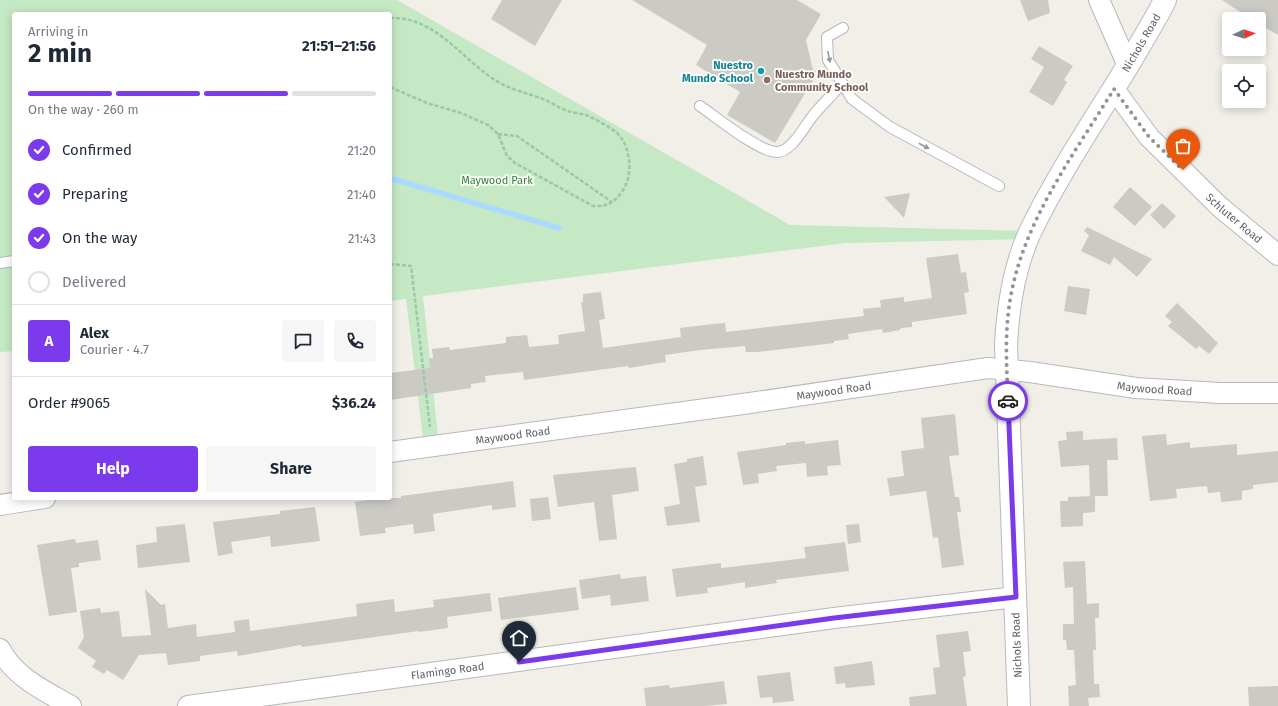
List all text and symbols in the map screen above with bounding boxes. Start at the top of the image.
street label: Nichols Road [1119,11,1163,74]
north arrow [1222,12,1266,56]
map controls [1222,12,1266,108]
text: Arriving in [28,24,88,39]
text: 21:51–21:56 [302,37,376,55]
text: 2 min [28,38,92,69]
one-way arrow [826,51,832,64]
place label: Nuestro Mundo School [682,59,754,85]
button: locate [1222,64,1266,108]
marker: Nuestro Mundo School [756,66,766,76]
place label: Nuestro Mundo Community School [775,68,869,94]
marker: Nuestro Mundo Community School [762,75,772,85]
text: On the way · 260 m [28,102,139,117]
pin [1166,129,1200,170]
icon: bag [1172,135,1194,157]
icon: check [28,139,50,161]
text: Confirmed [62,141,132,159]
text: 21:20 [347,143,376,158]
one-way arrow [919,143,930,149]
park label: Maywood Park [461,174,533,187]
icon: check [28,183,50,205]
text: Preparing [62,185,127,203]
text: 21:40 [347,187,376,202]
street label: Schluter Road [1203,190,1265,246]
icon: check [28,227,50,249]
text: On the way [62,229,137,247]
text: 21:43 [348,231,376,246]
text: Delivered [62,273,126,291]
button: chat [282,320,324,362]
button: phone [334,320,376,362]
text: Alex [80,324,109,342]
text: A [45,332,53,350]
text: Courier · 4.7 [80,342,149,357]
street label: Maywood Road [796,379,872,403]
street label: Maywood Road [1116,379,1193,398]
courier [988,381,1028,421]
icon: car [997,390,1019,412]
text: Order #9065 [28,394,110,412]
text: $36.24 [332,394,376,412]
street label: Maywood Road [475,424,551,447]
button: Help [28,446,198,492]
button: Share [206,446,376,492]
street label: Nichols Road [1009,612,1025,678]
pin [502,621,536,662]
icon: home [508,627,530,649]
street label: Flamingo Road [410,659,485,682]

